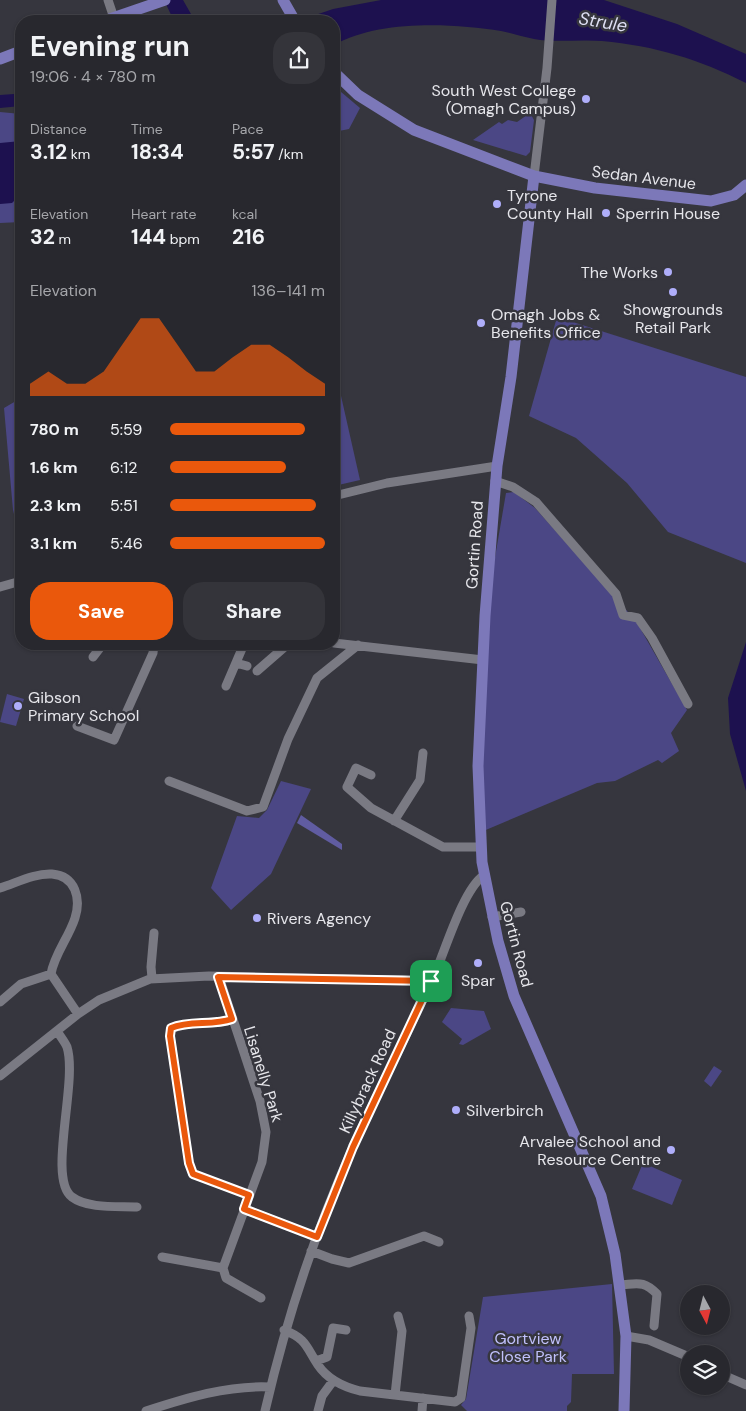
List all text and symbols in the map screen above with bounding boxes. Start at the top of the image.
water label: Strule [577,6,629,38]
text: Evening run [30,28,190,65]
button: share [273,32,325,84]
text: 19:06 · 4 × 780 m [30,66,155,87]
place label: South West College (Omagh Campus) [432,80,576,119]
marker: South West College (Omagh Campus) [580,93,592,105]
text: Distance [30,120,87,138]
text: Time [131,120,163,138]
text: Pace [232,120,263,138]
text: 3.12 [30,138,67,166]
text: 18:34 [131,138,184,166]
text: 5:57 [232,138,275,166]
text: km [67,145,90,163]
text: /km [275,145,303,163]
street label: Sedan Avenue [591,161,697,194]
place label: Tyrone County Hall [507,185,592,224]
marker: Tyrone County Hall [491,198,503,210]
place label: Sperrin House [616,203,720,224]
text: Elevation [30,205,88,223]
text: Heart rate [131,205,196,223]
text: kcal [232,205,257,223]
marker: Sperrin House [600,207,612,219]
text: 32 [30,223,55,251]
text: 144 [131,223,166,251]
text: 216 [232,223,265,251]
text: m [55,230,71,248]
text: bpm [166,230,200,248]
place label: The Works [581,262,658,283]
marker: The Works [662,266,674,278]
text: Elevation [30,280,97,301]
text: 136–141 m [252,280,325,301]
marker: Showgrounds Retail Park [667,286,679,298]
place label: Showgrounds Retail Park [623,299,723,338]
place label: Omagh Jobs & Benefits Office [491,304,601,343]
marker: Omagh Jobs & Benefits Office [475,317,487,329]
text: 780 m [30,419,79,440]
text: 5:59 [110,419,142,440]
text: 1.6 km [30,457,78,478]
text: 6:12 [110,457,138,478]
text: 2.3 km [30,495,81,516]
text: 5:51 [110,495,138,516]
street label: Gortin Road [461,500,488,590]
text: 3.1 km [30,533,77,554]
text: 5:46 [110,533,143,554]
button: Save [30,582,173,640]
button: Share [183,582,325,640]
place label: Gibson Primary School [28,687,139,726]
marker: Gibson Primary School [12,700,24,712]
street label: Gortin Road [495,899,538,990]
place label: Rivers Agency [267,908,371,929]
marker: Rivers Agency [251,912,263,924]
marker: Spar [472,957,484,969]
pin [410,960,452,1002]
icon: arrive [417,967,445,995]
place label: Spar [461,970,495,991]
street label: Lisanelly Park [239,1024,288,1125]
street label: Killybrack Road [334,1026,401,1137]
place label: Silverbirch [466,1100,544,1121]
marker: Silverbirch [450,1104,462,1116]
place label: Arvalee School and Resource Centre [519,1131,661,1170]
marker: Arvalee School and Resource Centre [665,1144,677,1156]
north arrow [680,1285,730,1335]
map controls [680,1285,730,1395]
park label: Gortview Close Park [489,1328,567,1367]
button: layers [680,1345,730,1395]

